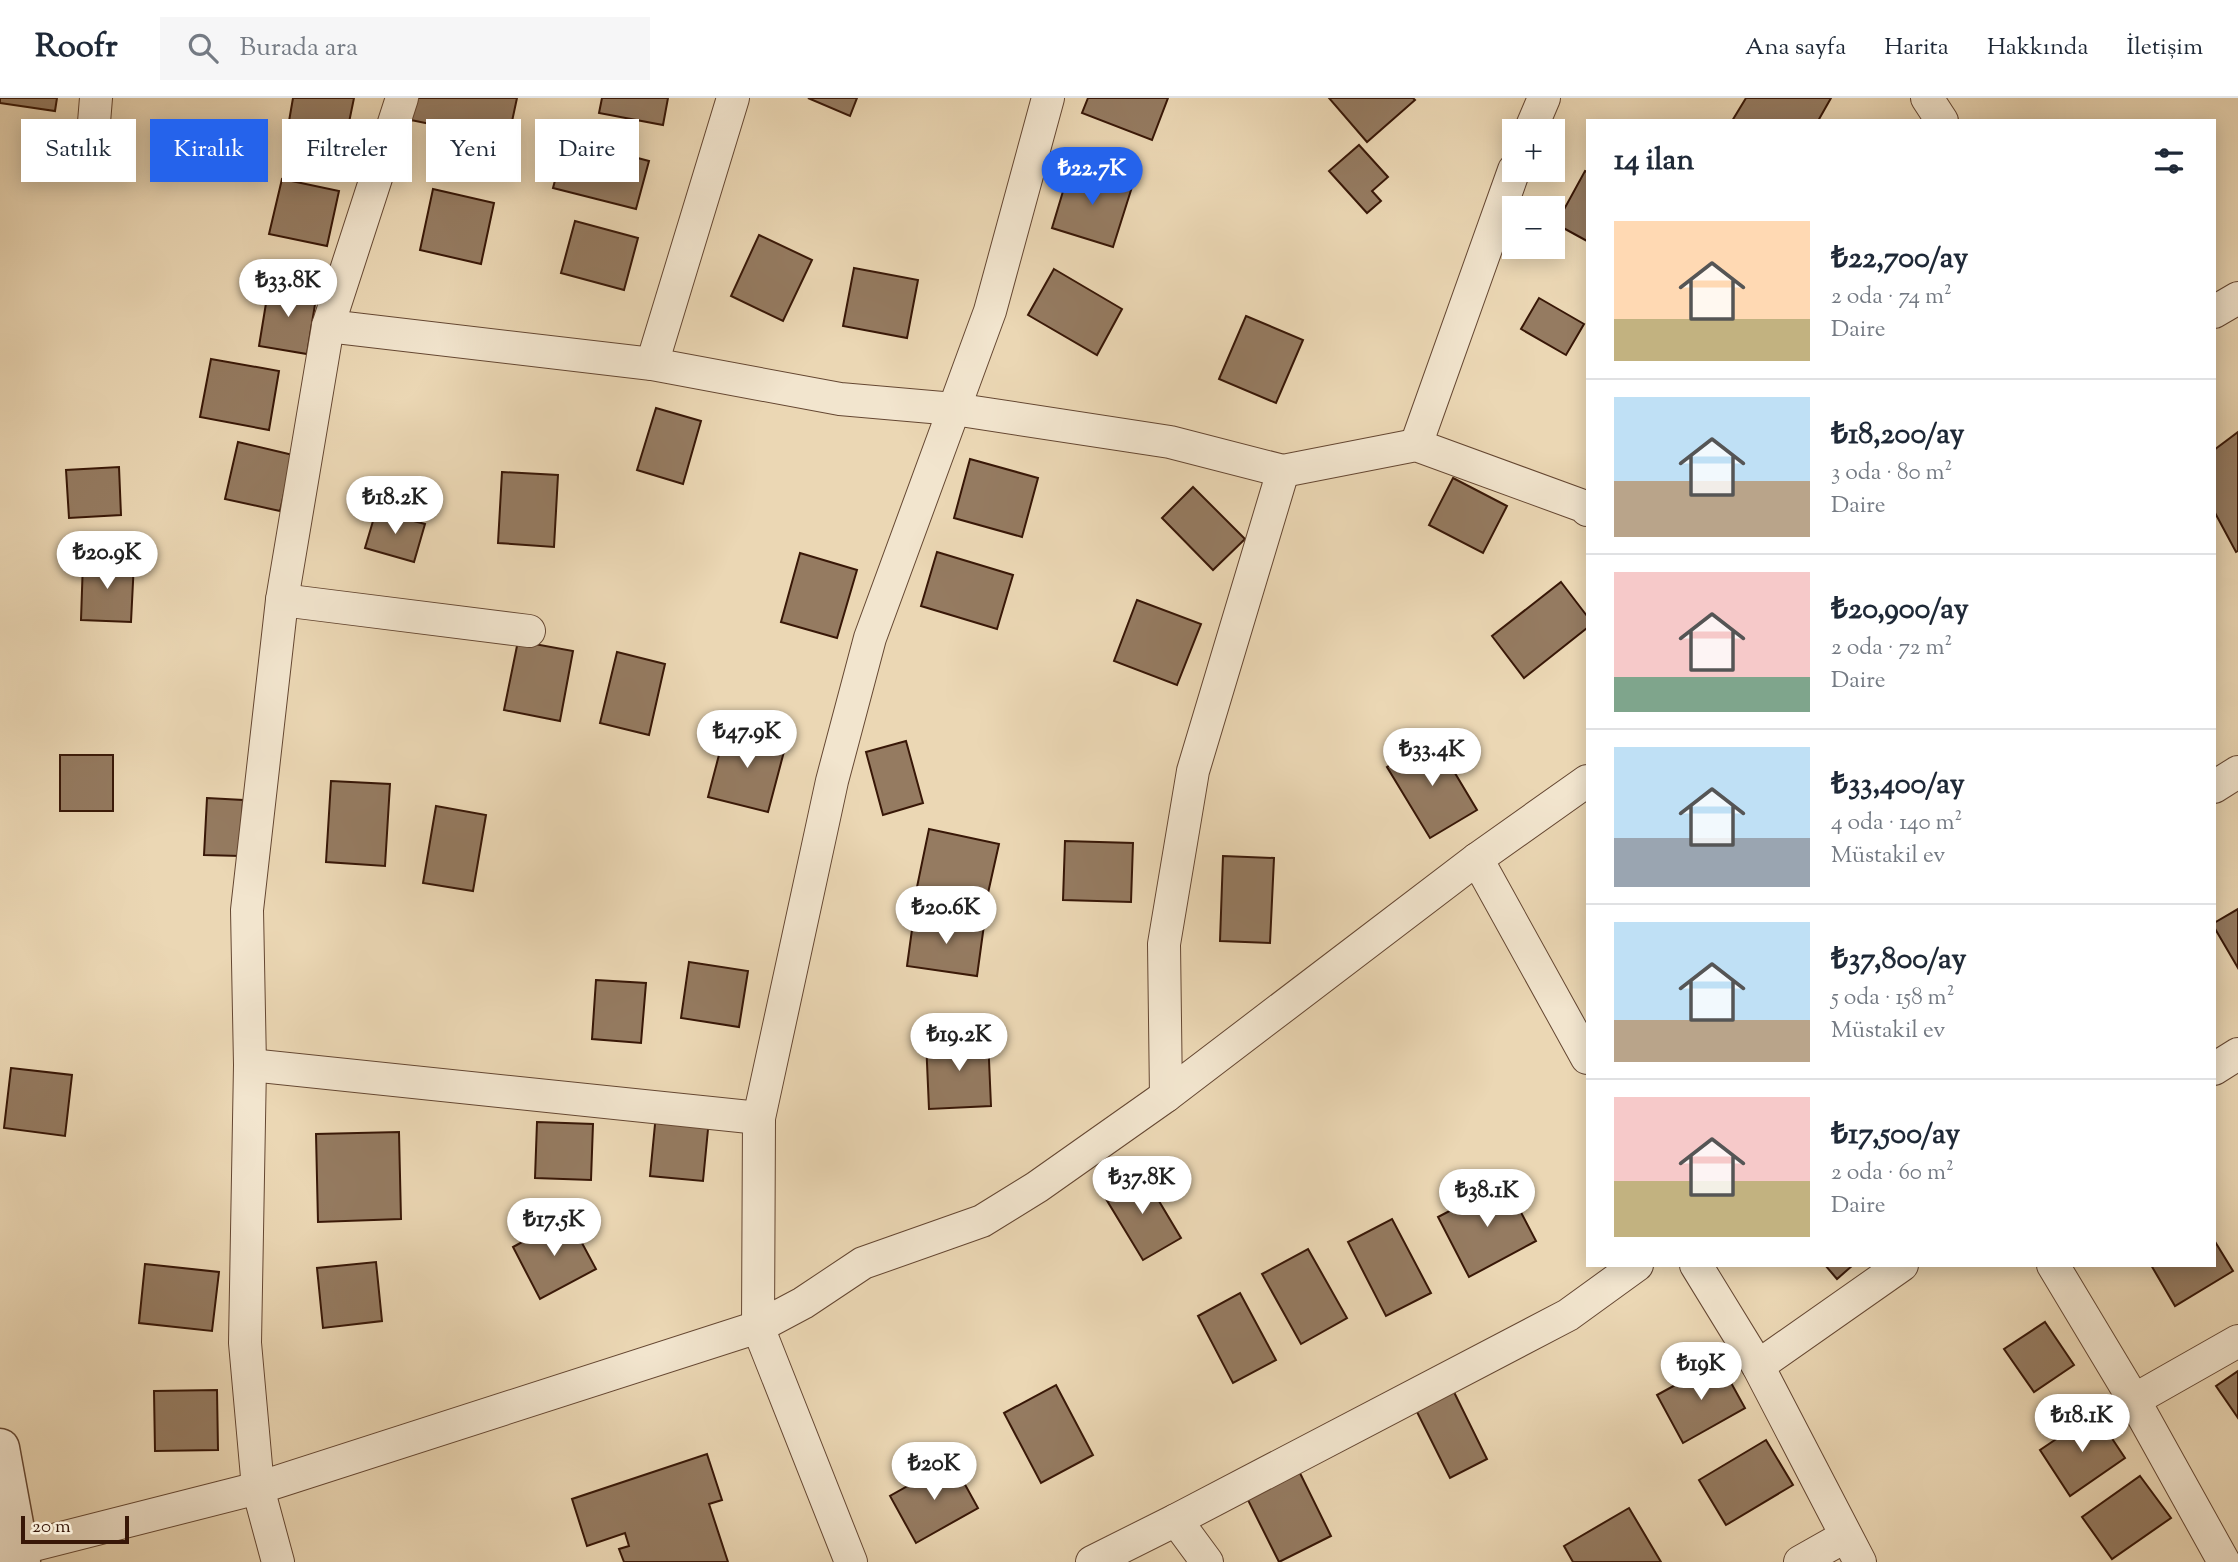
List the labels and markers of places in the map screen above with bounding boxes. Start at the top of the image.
pin: ₺22.7K [1035,148,1149,207]
pin: ₺33.8K [231,260,345,319]
pin: ₺18.2K [338,476,452,536]
pin: ₺20.9K [50,532,164,591]
pin: ₺47.9K [690,710,804,770]
pin: ₺33.4K [1375,728,1489,788]
pin: ₺20.6K [889,886,1003,946]
pin: ₺19.2K [902,1014,1016,1073]
pin: ₺37.8K [1085,1156,1199,1216]
pin: ₺38.1K [1430,1170,1544,1229]
pin: ₺17.5K [497,1198,611,1258]
pin: ₺19K [1660,1342,1742,1402]
pin: ₺18.1K [2025,1394,2139,1454]
pin: ₺20K [893,1442,975,1502]

